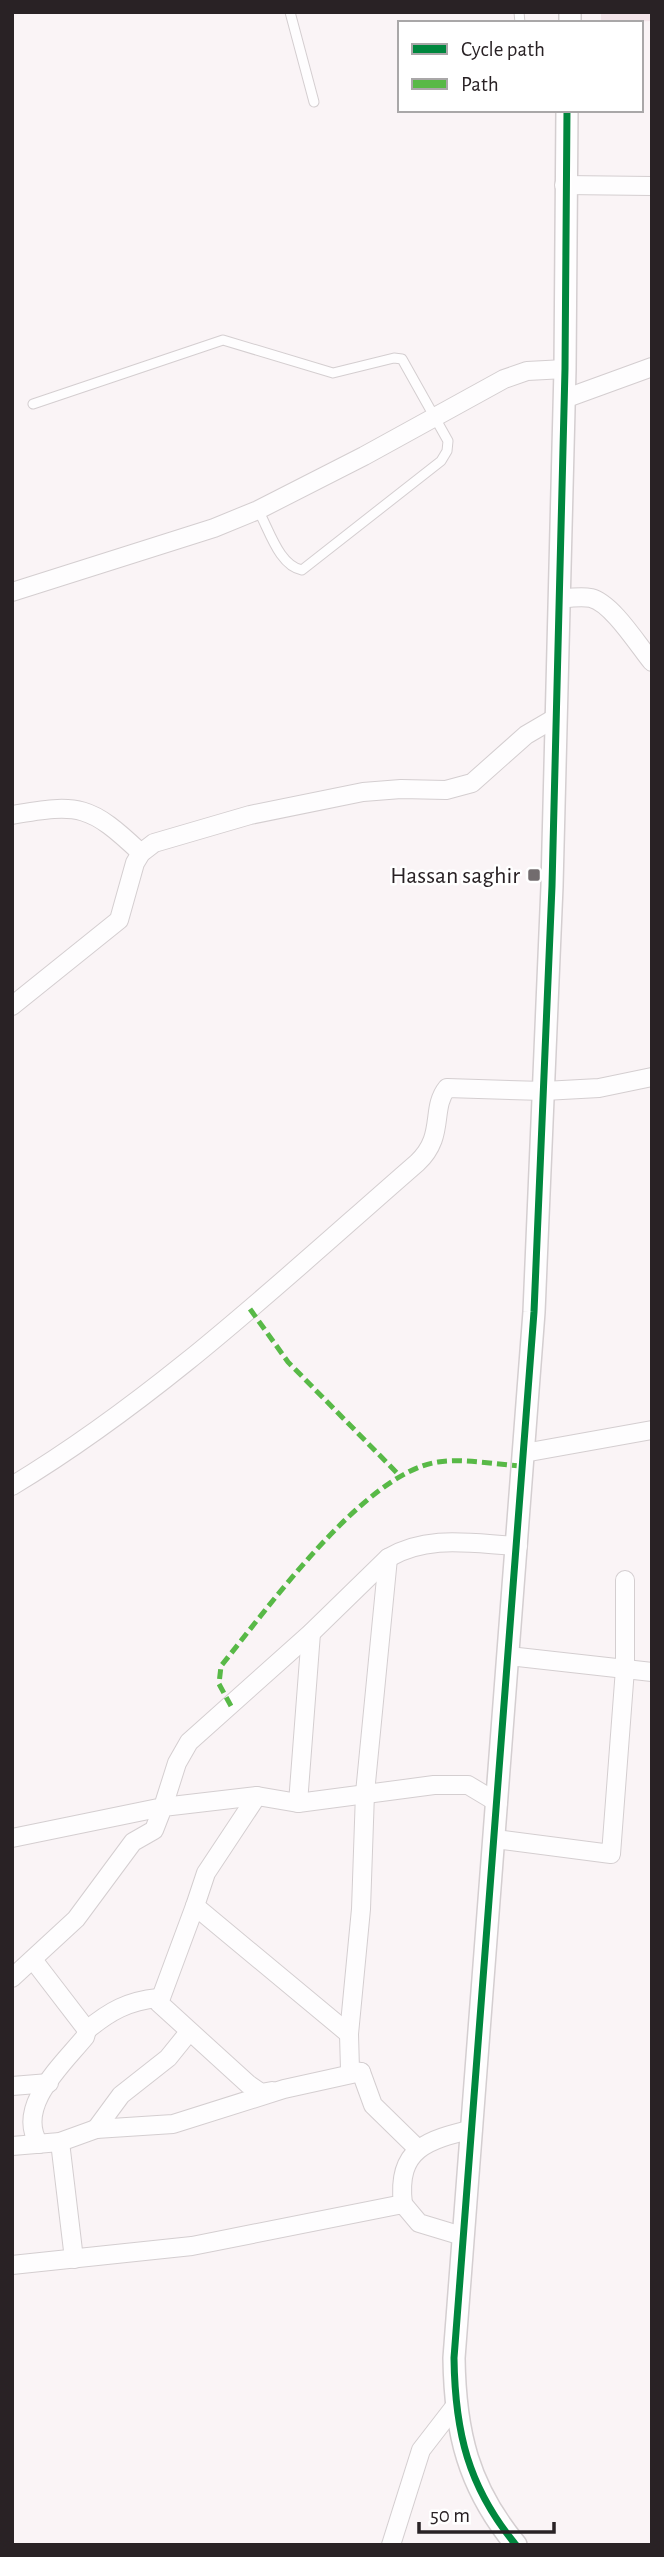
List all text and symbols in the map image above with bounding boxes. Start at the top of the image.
legend [398,21,643,112]
text: Cycle path [461,39,545,60]
text: Path [461,74,499,95]
place label: Hassan saghir [390,864,520,888]
marker: Hassan saghir [526,867,542,883]
scale bar [419,2490,554,2534]
text: 50 m [430,2505,470,2526]

